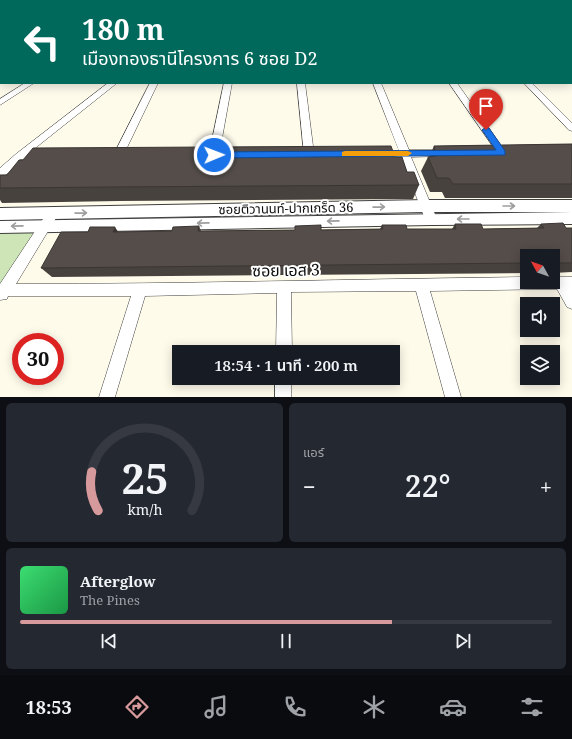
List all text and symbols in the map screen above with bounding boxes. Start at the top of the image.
text: 180 m [82,10,164,48]
icon: left [16,16,68,68]
text: เมืองทองธานีโครงการ 6 ซอย D2 [82,46,318,70]
pin [469,89,503,130]
icon: arrive [475,95,497,117]
position arrow [193,134,235,176]
street label: ซอยติวานนท์-ปากเกร็ด 36 [218,198,354,218]
one-way arrow [502,202,515,210]
one-way arrow [372,203,385,210]
one-way arrow [74,209,87,217]
one-way arrow [457,215,470,223]
one-way arrow [327,217,340,225]
one-way arrow [197,219,210,227]
one-way arrow [11,222,24,230]
north arrow [520,249,560,289]
map controls [520,249,560,385]
street label: ซอย เอส 3 [252,258,320,282]
button: sound [520,297,560,337]
speed limit sign: 30 [12,333,64,385]
button: layers [520,345,560,385]
text: 18:54 · 1 นาที · 200 m [214,355,358,375]
text: แอร์ [303,443,324,461]
text: 25 [121,449,168,505]
text: 22° [405,465,451,506]
text: − [303,471,316,501]
text: + [540,471,552,501]
text: km/h [127,499,162,518]
text: Afterglow [80,571,156,591]
text: The Pines [80,591,140,609]
icon: previous [98,630,120,652]
icon: pause [275,630,297,652]
icon: next [452,630,474,652]
icon: directions [123,693,151,721]
icon: music [202,693,230,721]
icon: phone [281,693,309,721]
icon: climate [360,693,388,721]
icon: car [439,693,467,721]
icon: filters [518,693,546,721]
text: 18:53 [26,695,72,719]

